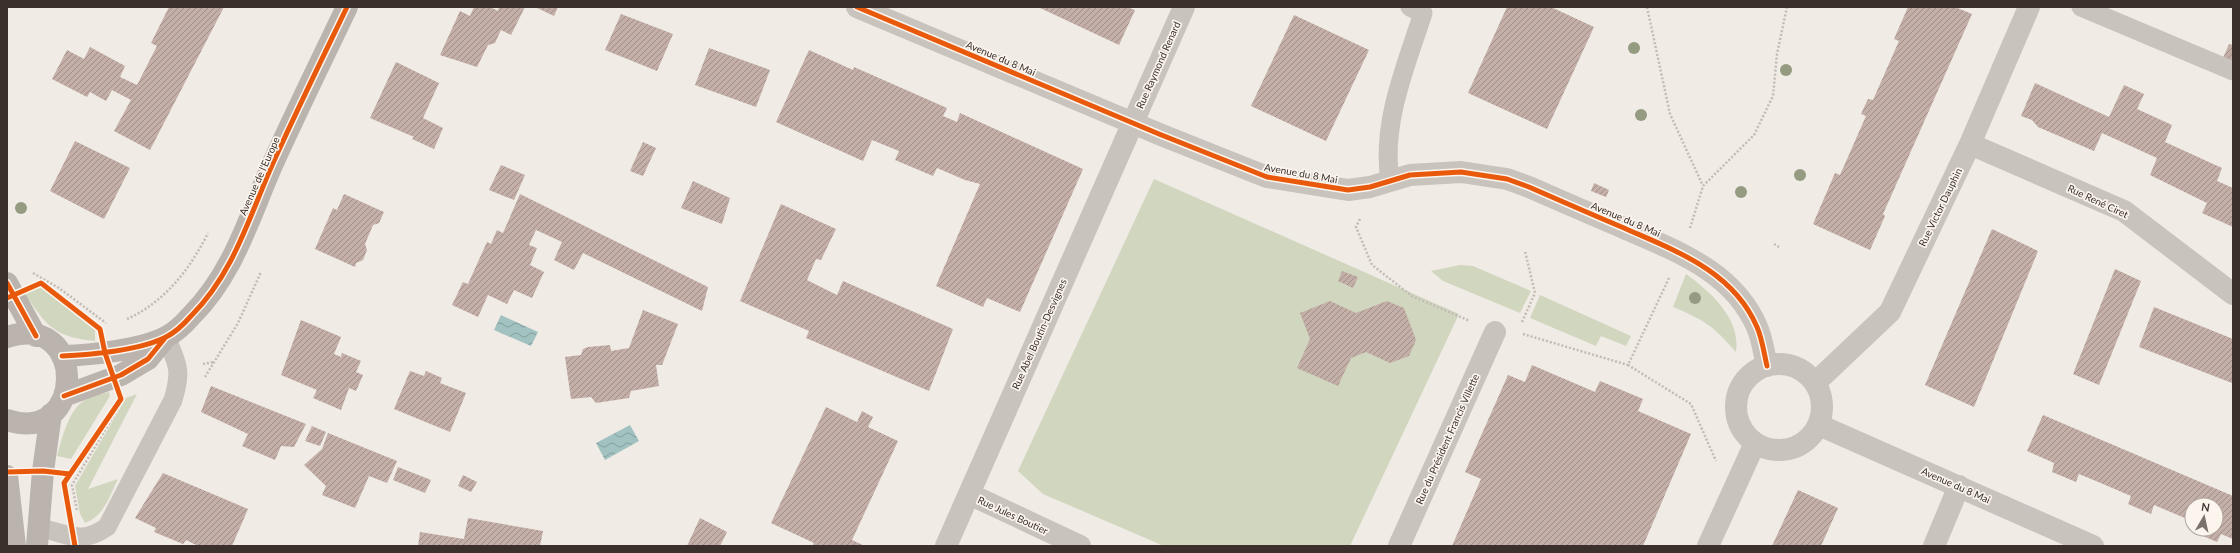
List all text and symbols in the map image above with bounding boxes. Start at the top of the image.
street label: Rue Raymond Renard [1133,20,1183,110]
street label: Avenue du 8 Mai [964,38,1038,78]
street label: Avenue de l'Europe [236,135,282,217]
street label: Avenue du 8 Mai [1263,161,1339,185]
street label: Rue Victor Dauphin [1916,166,1964,248]
street label: Rue René Ciret [2066,182,2131,220]
street label: Avenue du 8 Mai [1589,199,1663,239]
street label: Rue Abel Boutin-Desvignes [1009,277,1069,391]
street label: Rue du Président Francis Villette [1413,372,1481,506]
street label: Avenue du 8 Mai [1920,464,1992,506]
street label: Rue Jules Boutier [976,493,1050,537]
north arrow [2184,497,2224,537]
text: N [2200,500,2211,514]

